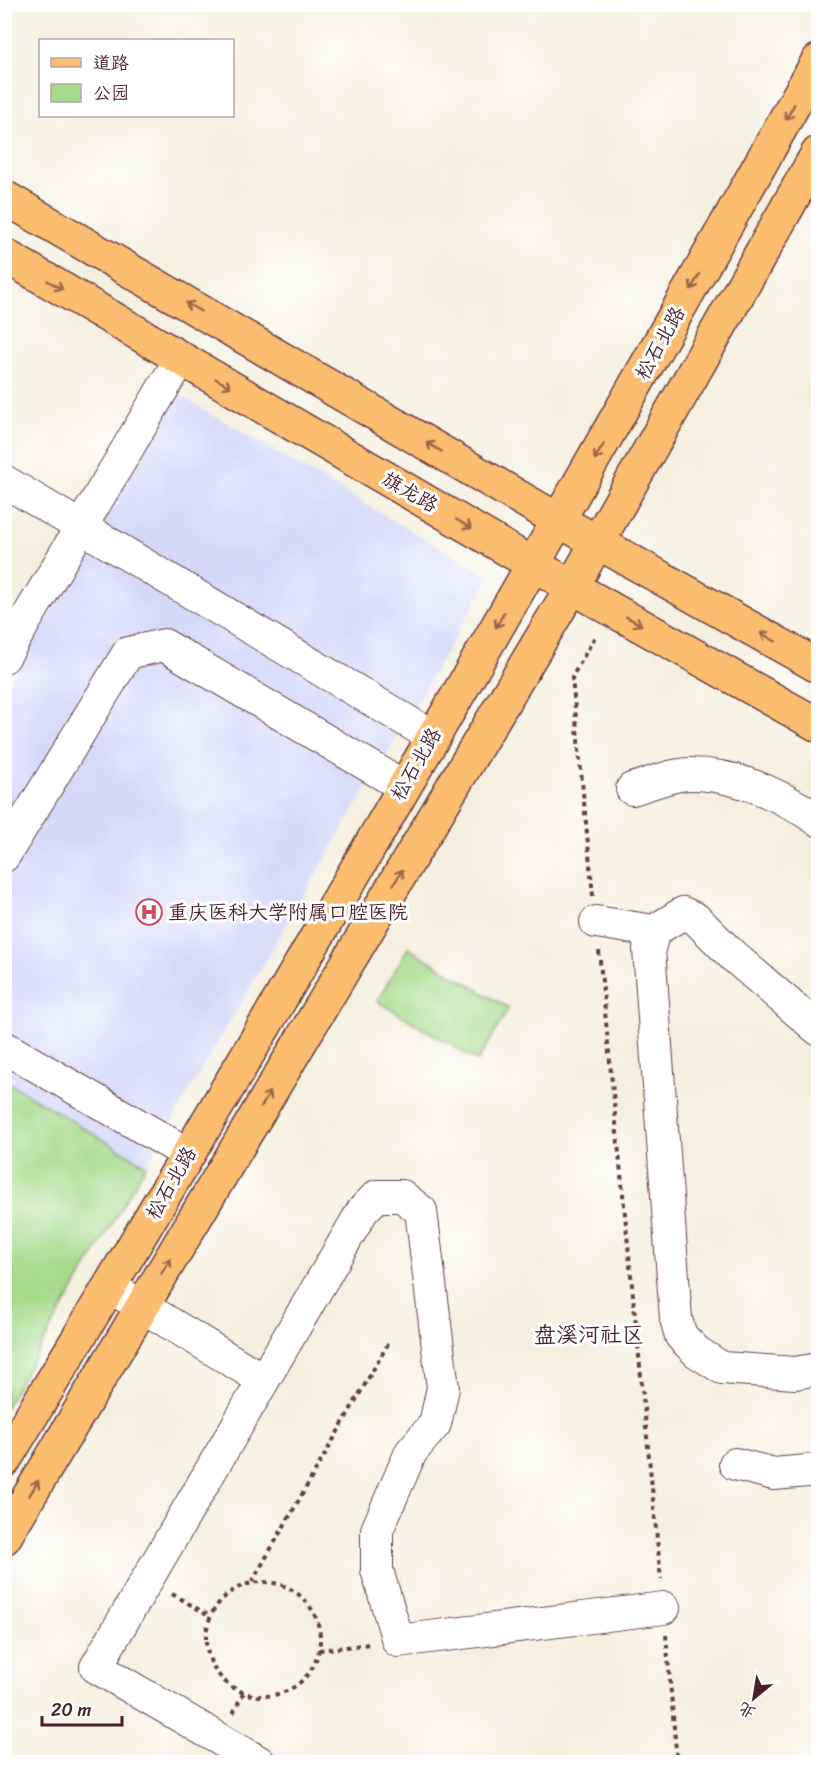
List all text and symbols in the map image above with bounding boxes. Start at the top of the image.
legend [39,39,234,117]
text: 道路 [93,47,129,79]
text: 公园 [93,77,129,109]
one-way arrow [784,102,795,120]
one-way arrow [688,273,700,290]
one-way arrow [46,279,63,291]
street label: 松石北路 [625,299,695,386]
one-way arrow [185,301,202,313]
one-way arrow [214,377,231,389]
one-way arrow [426,441,443,453]
one-way arrow [592,443,605,460]
street label: 旗龙路 [375,462,446,523]
one-way arrow [455,518,472,530]
one-way arrow [494,611,506,628]
one-way arrow [625,615,642,627]
one-way arrow [759,631,777,642]
street label: 松石北路 [381,720,452,807]
one-way arrow [393,869,405,886]
place label: 重庆医科大学附属口腔医院 [168,895,408,930]
hospital icon: 重庆医科大学附属口腔医院 [134,897,164,927]
one-way arrow [260,1091,272,1108]
street label: 松石北路 [136,1139,207,1226]
one-way arrow [160,1258,172,1275]
district label: 盘溪河社区 [534,1315,644,1354]
one-way arrow [29,1480,41,1497]
north arrow [724,1668,784,1728]
scale bar [42,1689,122,1727]
text: 20 m [51,1694,91,1726]
text: 北 [733,1694,761,1727]

